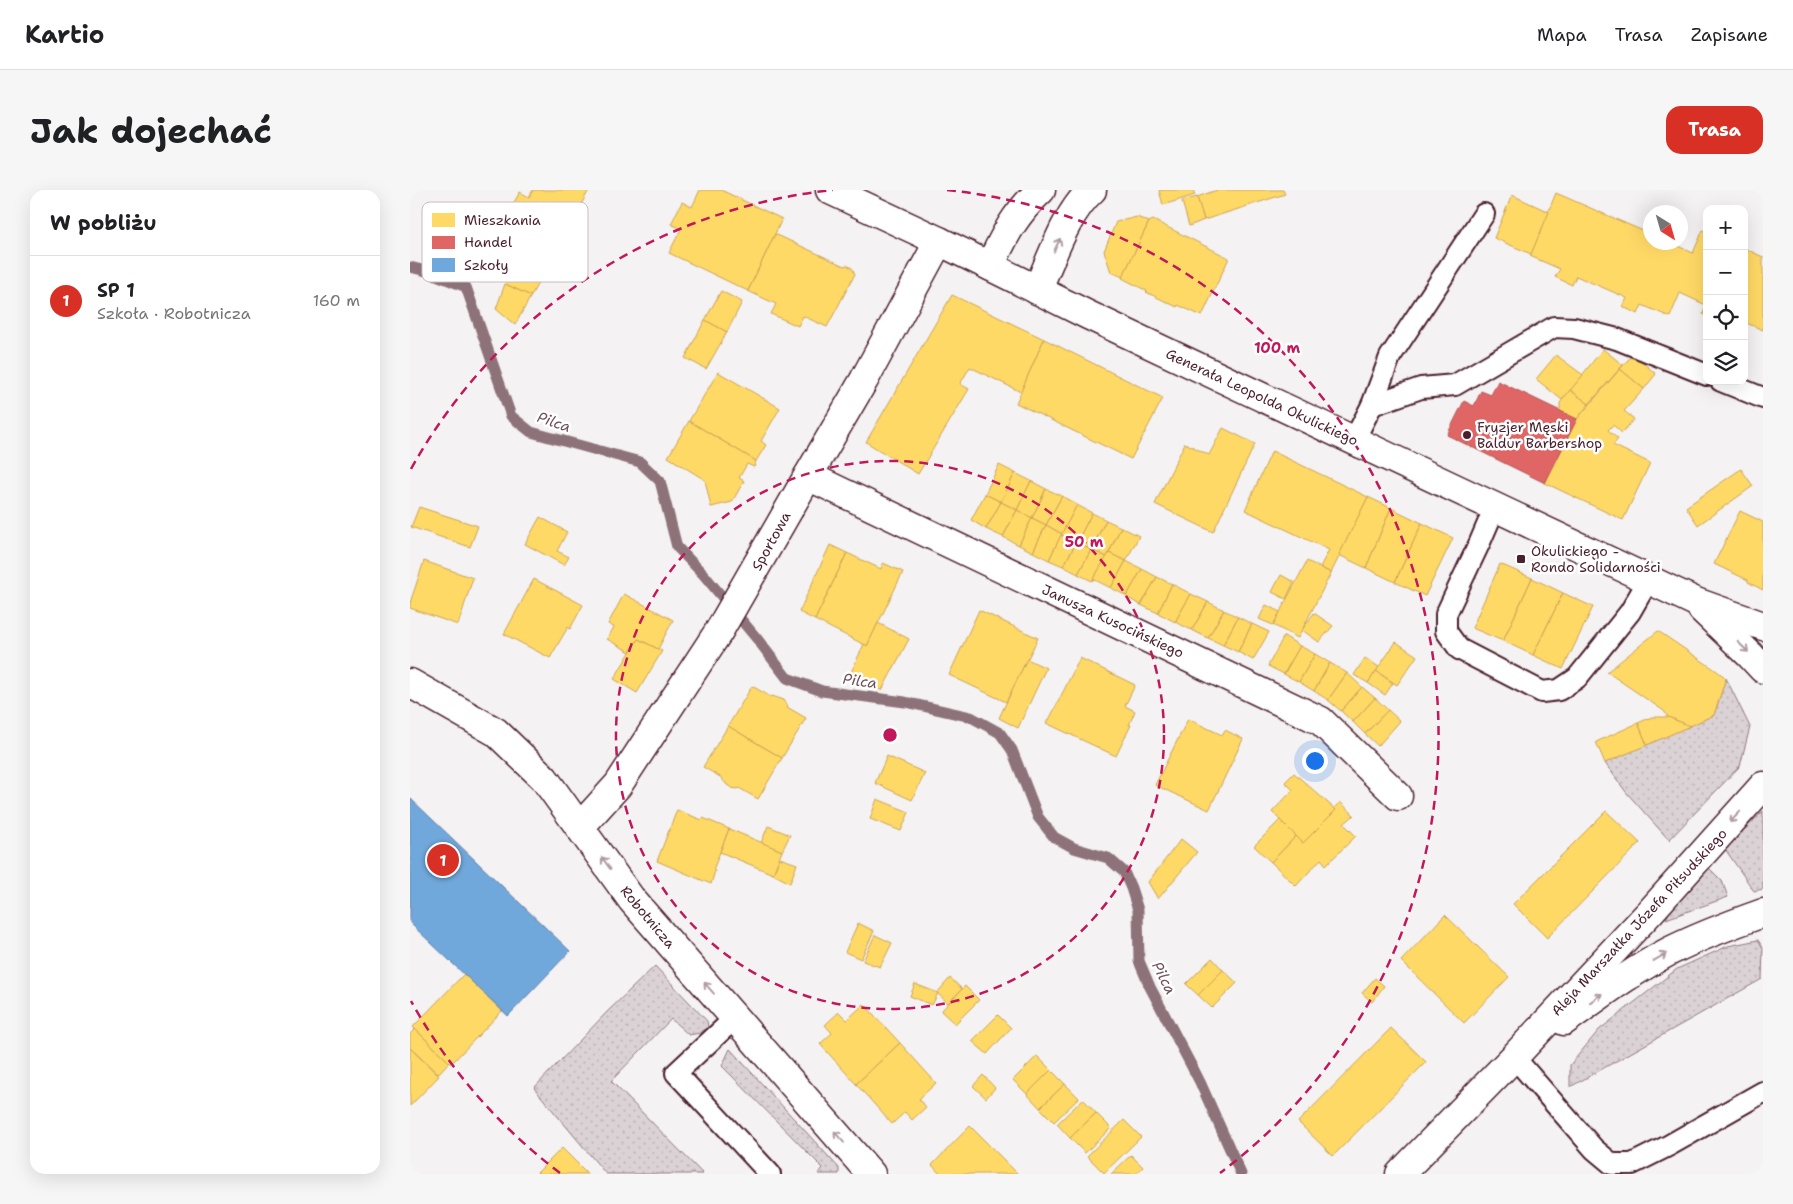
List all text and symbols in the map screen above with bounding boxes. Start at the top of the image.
text: Kartio [25,19,104,51]
text: Mapa [1537,23,1587,47]
text: Trasa [1615,23,1663,47]
text: Zapisane [1691,23,1768,47]
button: Trasa [1666,106,1763,154]
text: Jak dojechać [30,107,272,154]
legend [422,202,588,282]
north arrow [1643,205,1688,250]
map controls [1703,205,1748,385]
button: + [1703,205,1748,250]
text: W pobliżu [50,209,157,237]
text: Mieszkania [464,211,541,229]
text: Handel [464,233,513,251]
one-way arrow [1053,238,1063,253]
button: − [1703,250,1748,295]
text: Szkoły [464,256,508,274]
text: SP 1 [97,278,135,303]
text: 1 [62,290,70,311]
text: 160 m [313,290,360,311]
button: locate [1703,295,1748,340]
text: Szkoła · Robotnicza [97,303,251,324]
text: 100 m [1254,338,1300,358]
button: layers [1703,340,1748,385]
street label: Generała Leopolda Okulickiego [1163,344,1361,450]
water label: Pilca [535,407,573,437]
place label: Fryzjer Męski Baldur Barbershop [1477,418,1602,452]
marker: Fryzjer Męski Baldur Barbershop [1461,429,1473,441]
street label: Sportowa [747,508,795,574]
text: 50 m [1065,532,1104,552]
place label: Okulickiego - Rondo Solidarności [1531,542,1661,576]
marker: Okulickiego - Rondo Solidarności [1515,553,1527,565]
street label: Janusza Kusocińskiego [1039,580,1187,662]
one-way arrow [1736,641,1748,653]
water label: Pilca [842,669,878,693]
centre of rings [881,726,899,744]
your location [1302,748,1328,774]
one-way arrow [1729,810,1741,823]
street label: Aleja Marszałka Józefa Piłsudskiego [1547,824,1731,1020]
pin: 1 [427,841,459,879]
one-way arrow [600,857,611,870]
street label: Robotnicza [617,882,679,952]
one-way arrow [1653,952,1667,962]
water label: Pilca [1147,958,1181,998]
one-way arrow [703,982,715,995]
one-way arrow [1589,993,1603,1003]
one-way arrow [833,1131,844,1144]

